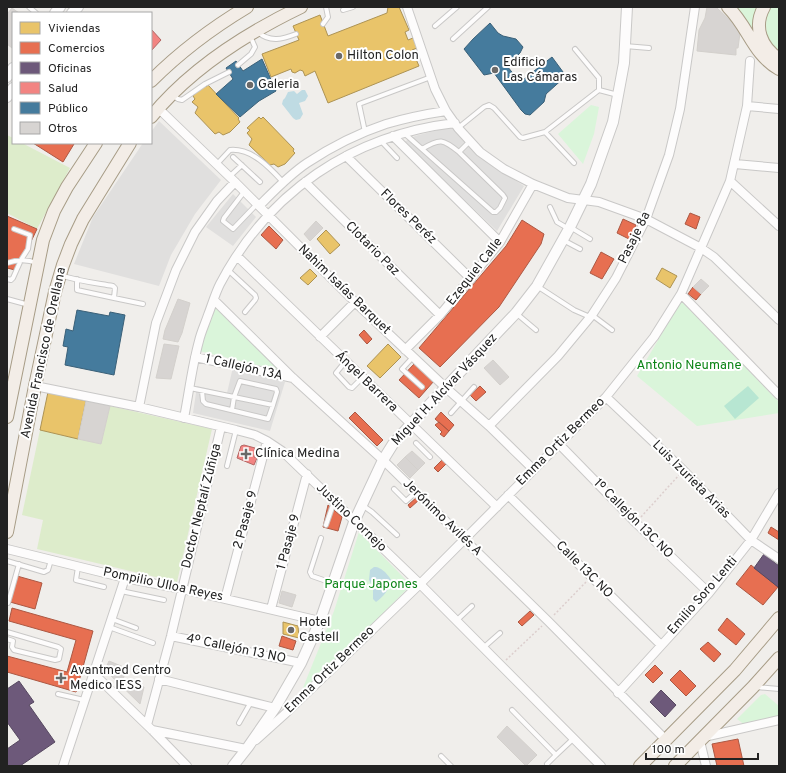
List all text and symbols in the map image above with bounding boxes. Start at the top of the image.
legend [12,12,152,144]
text: Viviendas [48,21,100,37]
text: Comercios [48,41,105,57]
place label: Hilton Colon [347,48,419,64]
marker: Hilton Colon [334,51,344,61]
place label: Edificio Las Cámaras [503,55,577,86]
text: Oficinas [48,61,92,77]
marker: Edificio Las Cámaras [490,65,500,75]
place label: Galeria [258,77,299,93]
marker: Galeria [245,80,255,90]
text: Salud [48,81,78,97]
text: Público [48,101,88,117]
text: Otros [48,121,77,137]
street label: Flores Peréz [376,186,440,248]
street label: Pasaje 8a [615,209,655,267]
street label: Clotario Paz [341,218,403,280]
street label: Ezequiel Calle [443,235,507,309]
street label: Nahim Isaías Barquet [294,242,394,338]
street label: Avenida Francisco de Orellana [18,266,70,440]
street label: Miguel H. Alcívar Vásquez [389,331,501,449]
street label: Ángel Barrera [331,347,402,416]
street label: 1 Callejón 13A [204,351,285,385]
park label: Antonio Neumane [636,358,742,374]
street label: Emma Ortiz Bermeo [513,394,609,490]
street label: Luis Izurieta Arias [649,438,733,522]
street label: Doctor Neptalí Zúñiga [179,442,225,570]
place label: Clínica Medina [255,446,340,462]
marker: Clínica Medina [240,448,252,460]
street label: Jerónimo Avilés A [399,476,485,560]
street label: 1º Callejón 13C NO [590,476,676,562]
street label: Justino Cornejo [312,480,390,556]
street label: 2 Pasaje 9 [230,489,262,551]
street label: 1 Pasaje 9 [274,512,304,572]
street label: Calle 13C NO [552,538,616,602]
street label: Emilio Soro Lenti [665,554,741,638]
street label: Pompilio Ulloa Reyes [102,564,224,606]
park label: Parque Japones [324,577,418,593]
place label: Hotel Castell [299,615,339,646]
street label: Emma Ortiz Bermeo [282,623,378,717]
marker: Hotel Castell [286,625,296,635]
street label: 4º Callejón 13 NO [185,631,287,667]
place label: Avantmed Centro Medico IESS [70,663,171,694]
marker: Avantmed Centro Medico IESS [55,672,67,684]
scale bar [646,735,758,761]
text: 100 m [652,742,685,758]

